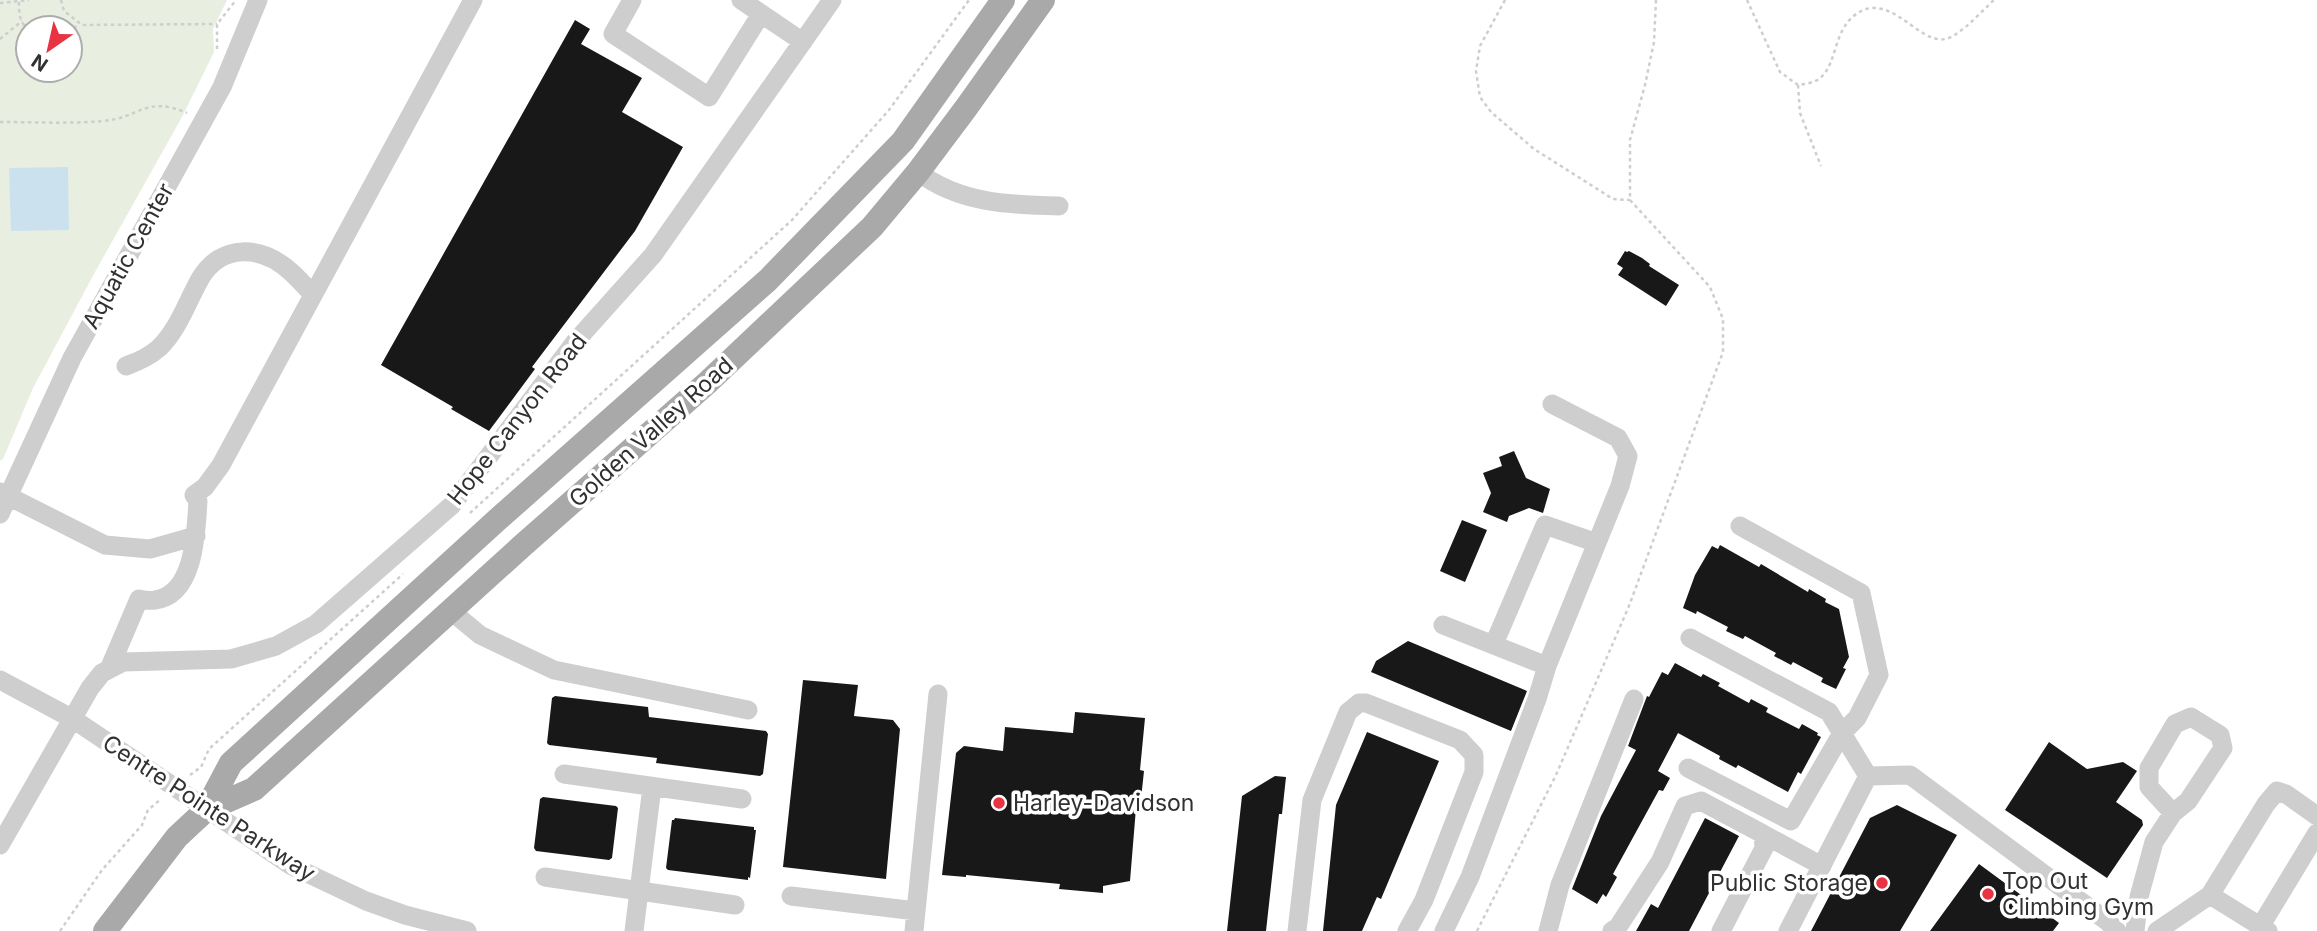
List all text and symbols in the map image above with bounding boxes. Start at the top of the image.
north arrow [14,14,84,84]
text: N [27,49,52,76]
street label: Aquatic Center [76,178,180,334]
street label: Hope Canyon Road [441,328,593,510]
street label: Golden Valley Road [563,351,739,513]
street label: Centre Pointe Parkway [97,729,321,887]
place label: Harley-Davidson [1013,789,1194,817]
marker: Harley-Davidson [991,795,1007,811]
place label: Top Out Climbing Gym [2002,867,2154,921]
place label: Public Storage [1710,869,1868,897]
marker: Public Storage [1874,875,1890,891]
marker: Top Out Climbing Gym [1980,886,1996,902]

